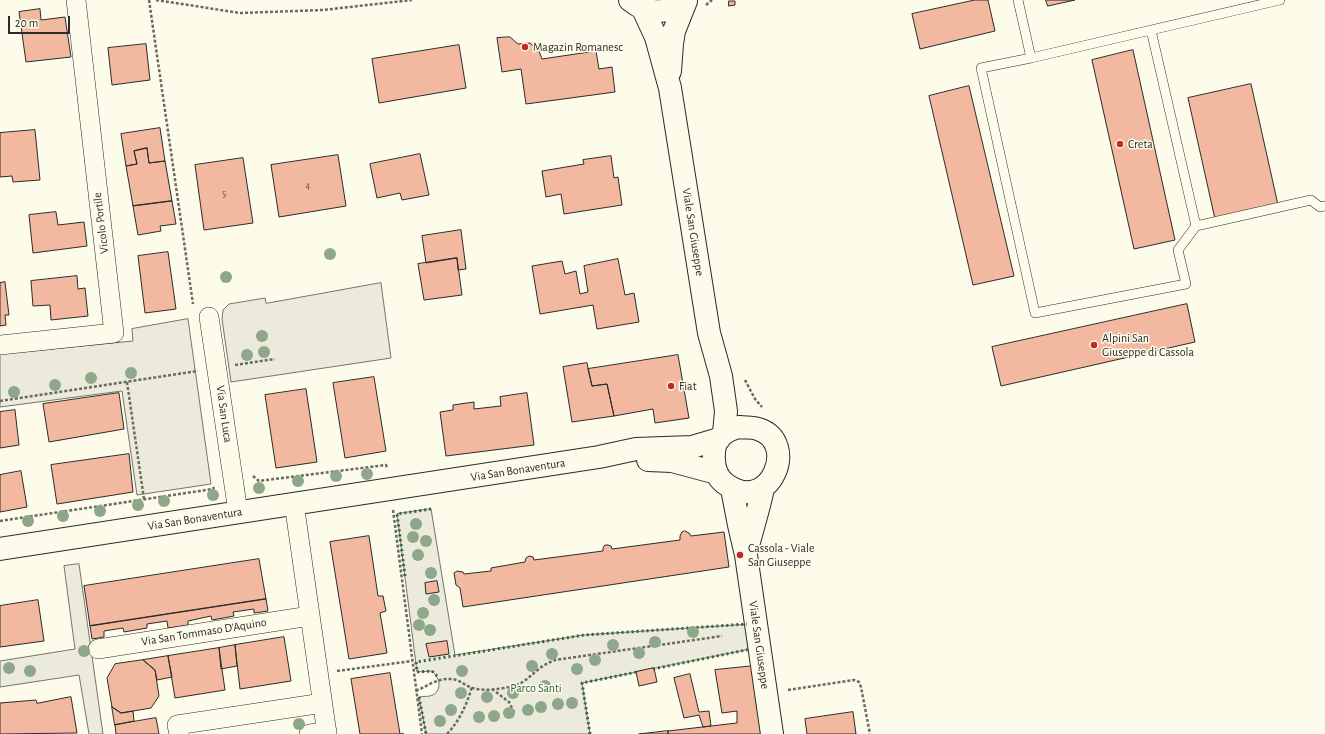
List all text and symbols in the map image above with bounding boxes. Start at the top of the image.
scale bar [10,8,72,34]
text: 20 m [15,17,38,29]
place label: Magazin Romanesc [533,40,623,54]
marker: Magazin Romanesc [520,42,530,52]
place label: Creta [1128,137,1153,151]
marker: Creta [1115,139,1125,149]
house number: 4 [306,180,310,192]
street label: Viale San Giuseppe [679,187,707,277]
house number: 5 [222,188,226,200]
street label: Vicolo Portile [90,192,112,254]
place label: Alpini San Giuseppe di Cassola [1102,331,1194,359]
marker: Alpini San Giuseppe di Cassola [1089,340,1099,350]
place label: Fiat [679,379,696,393]
marker: Fiat [666,381,676,391]
street label: Via San Luca [213,385,235,443]
street label: Via San Bonaventura [470,455,566,485]
street label: Via San Bonaventura [147,504,243,534]
place label: Cassola - Viale San Giuseppe [748,541,814,569]
marker: Cassola - Viale San Giuseppe [735,550,745,560]
street label: Viale San Giuseppe [746,600,772,690]
street label: Via San Tommaso D'Aquino [140,615,268,649]
park label: Parco Santi [510,681,562,695]

